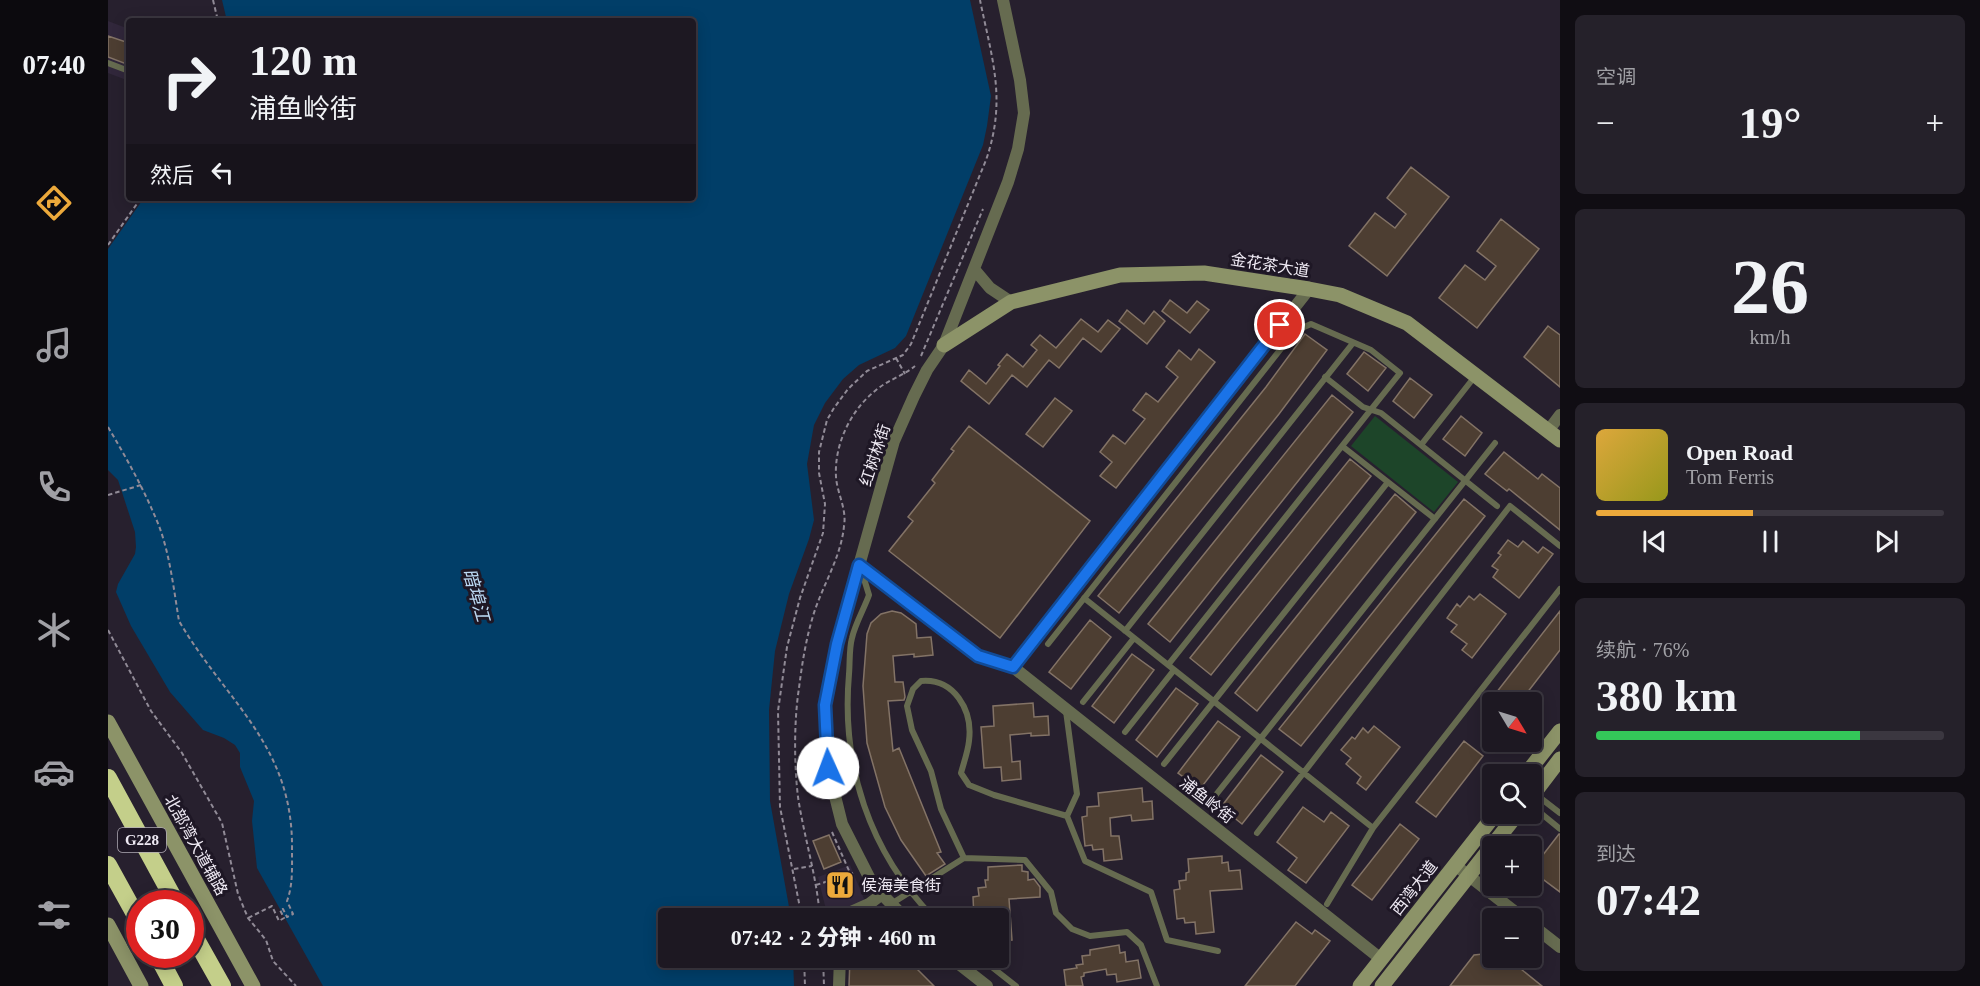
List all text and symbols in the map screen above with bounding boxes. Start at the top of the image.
text: 120 m [249,38,358,84]
icon: right [150,42,228,120]
text: 07:40 [23,50,86,80]
text: 空调 [1596,66,1636,88]
text: 浦鱼岭街 [249,94,357,124]
text: 19° [1739,98,1802,148]
text: − [1596,105,1615,141]
text: + [1925,105,1944,141]
icon: left [206,156,239,189]
text: 然后 [150,163,194,188]
icon: directions [33,182,75,224]
text: 26 [1731,243,1809,330]
street label: 金花茶大道 [1229,250,1311,280]
pin [1254,299,1305,350]
icon: arrive [1263,308,1296,341]
icon: music [33,324,75,366]
text: km/h [1749,326,1791,348]
street label: 红树林街 [857,422,893,488]
text: Open Road [1686,440,1793,465]
icon: phone [33,466,75,508]
text: Tom Ferris [1686,466,1774,488]
icon: previous [1638,525,1671,558]
icon: pause [1754,525,1787,558]
icon: next [1870,525,1903,558]
water label: 暗埠江 [459,566,494,626]
icon: climate [33,609,75,651]
text: 续航 · 76% [1596,639,1689,661]
text: 380 km [1596,671,1737,721]
north arrow [1482,692,1542,752]
map controls [1482,692,1542,968]
position arrow [796,736,860,800]
icon: car [33,751,75,793]
button: search [1482,764,1542,824]
street label: 浦鱼岭街 [1177,774,1237,826]
street label: 北部湾大道辅路 [161,792,231,898]
road number: G228 [118,828,166,852]
button: + [1482,836,1542,896]
text: 到达 [1596,843,1636,865]
street label: 西湾大道 [1388,858,1440,918]
restaurant icon: 侯海美食街 [824,869,856,901]
text: 07:42 [1596,875,1701,925]
place label: 侯海美食街 [861,877,941,894]
speed limit sign: 30 [126,890,204,968]
icon: filters [33,894,75,936]
button: − [1482,908,1542,968]
text: 07:42 · 2 分钟 · 460 m [731,925,936,950]

